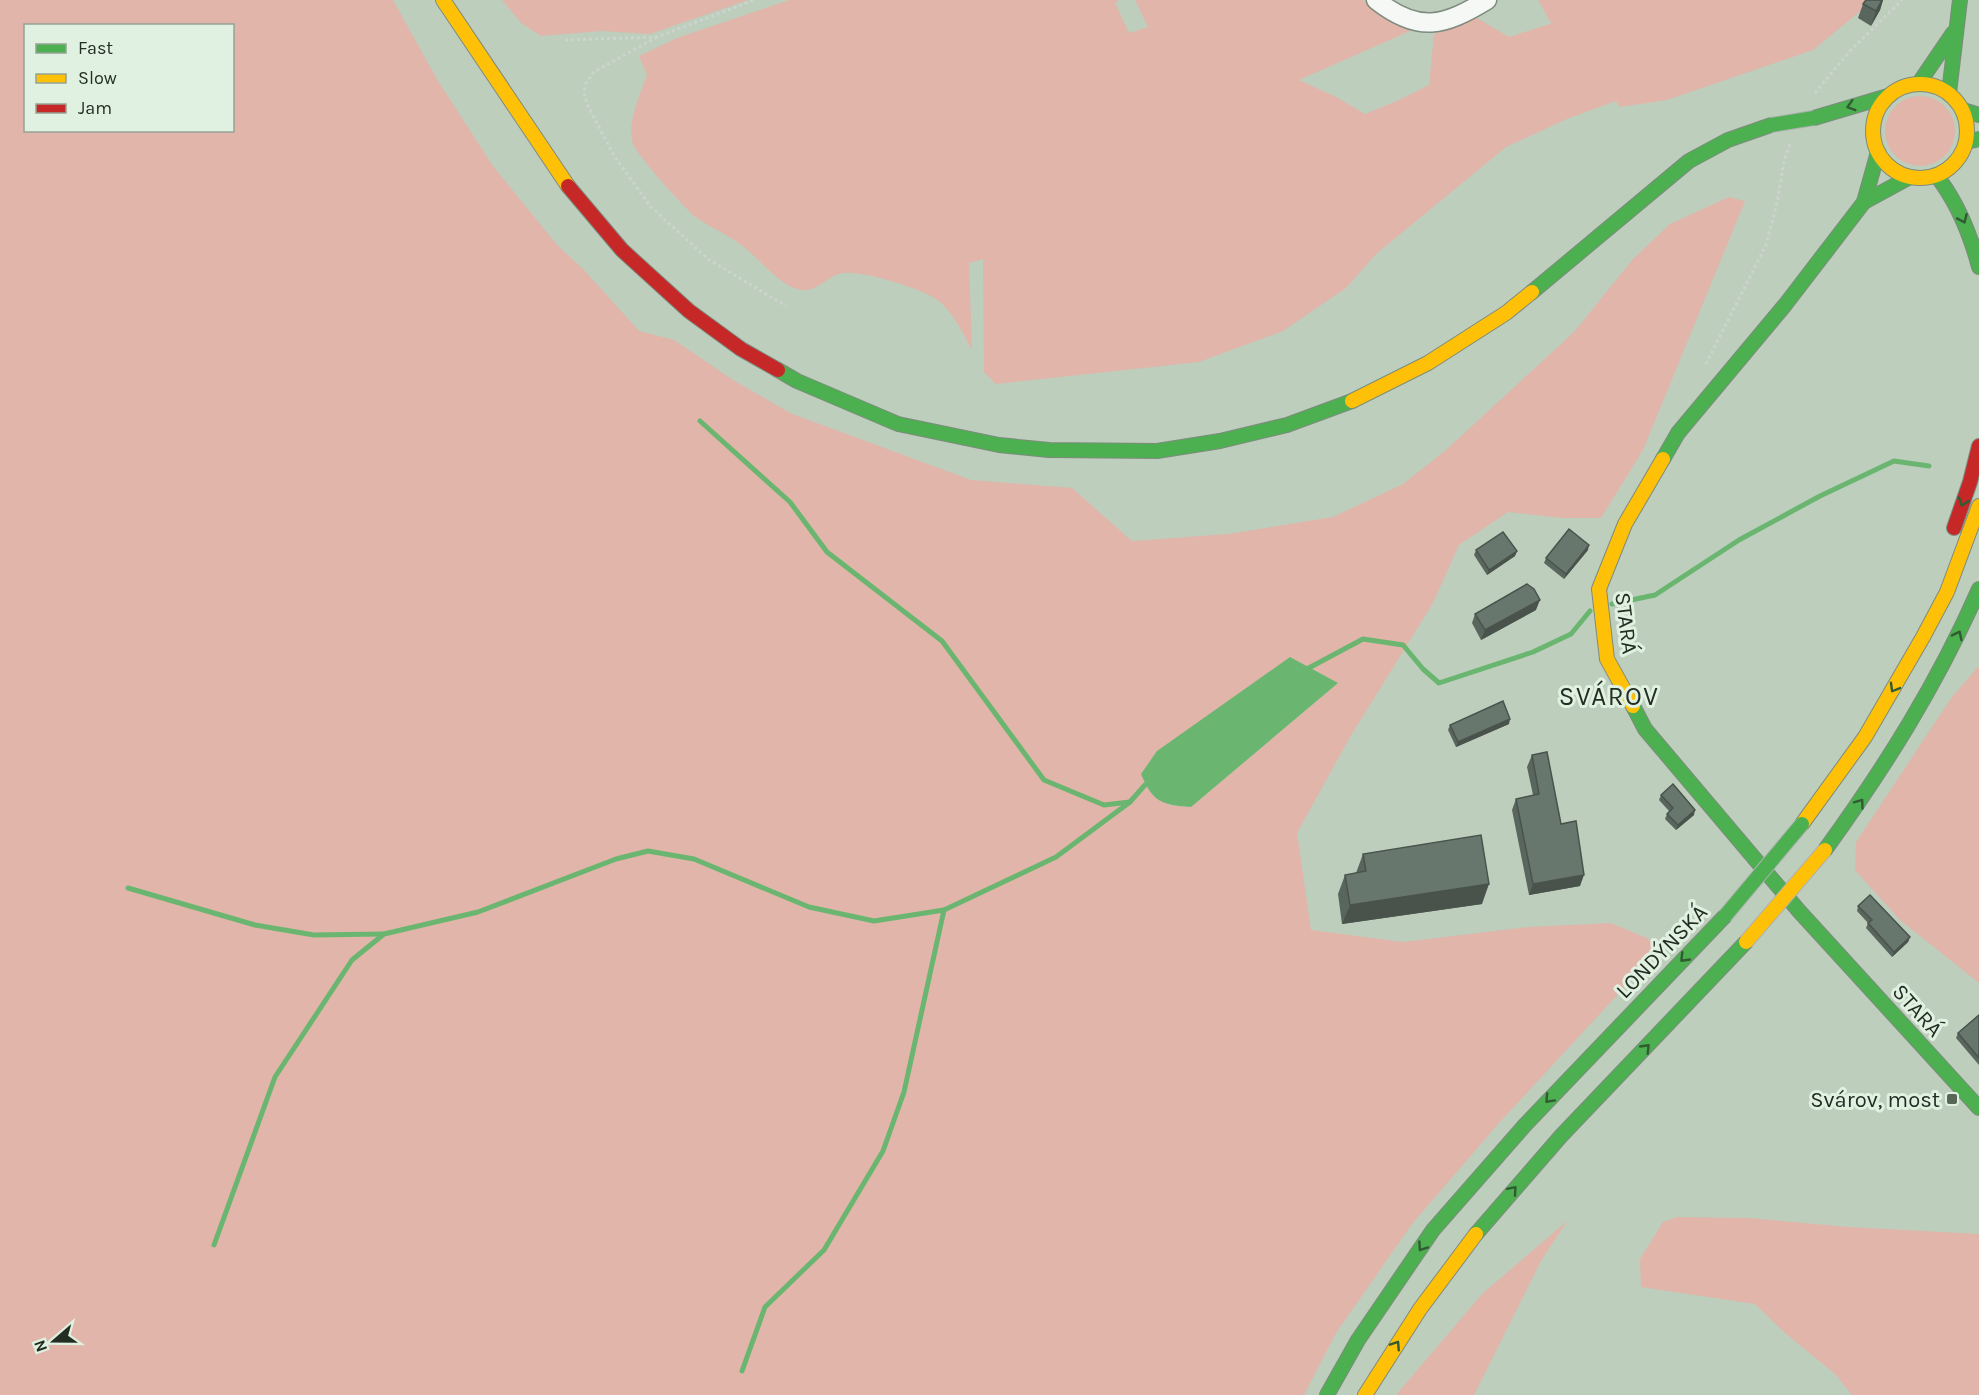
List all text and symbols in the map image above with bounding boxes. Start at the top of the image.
legend [24,24,234,132]
text: Fast [78,37,113,59]
text: Slow [78,67,117,89]
text: Jam [78,97,112,119]
one-way arrow [1846,99,1857,111]
one-way arrow [1956,212,1968,223]
one-way arrow [1958,496,1970,507]
street label: STARÁ [1609,591,1644,656]
one-way arrow [1951,630,1962,641]
district label: SVÁROV [1559,680,1659,712]
one-way arrow [1889,682,1901,692]
one-way arrow [1853,799,1864,810]
street label: LONDÝNSKÁ [1610,899,1713,1004]
one-way arrow [1680,952,1691,962]
street label: STARÁ [1887,978,1949,1043]
one-way arrow [1639,1044,1650,1054]
place label: Svárov, most [1810,1087,1940,1113]
marker: Svárov, most [1945,1092,1959,1106]
one-way arrow [1545,1093,1556,1103]
one-way arrow [1506,1186,1517,1197]
one-way arrow [1418,1240,1429,1251]
north arrow [24,1311,84,1371]
text: N [29,1337,51,1355]
one-way arrow [1388,1341,1399,1352]

